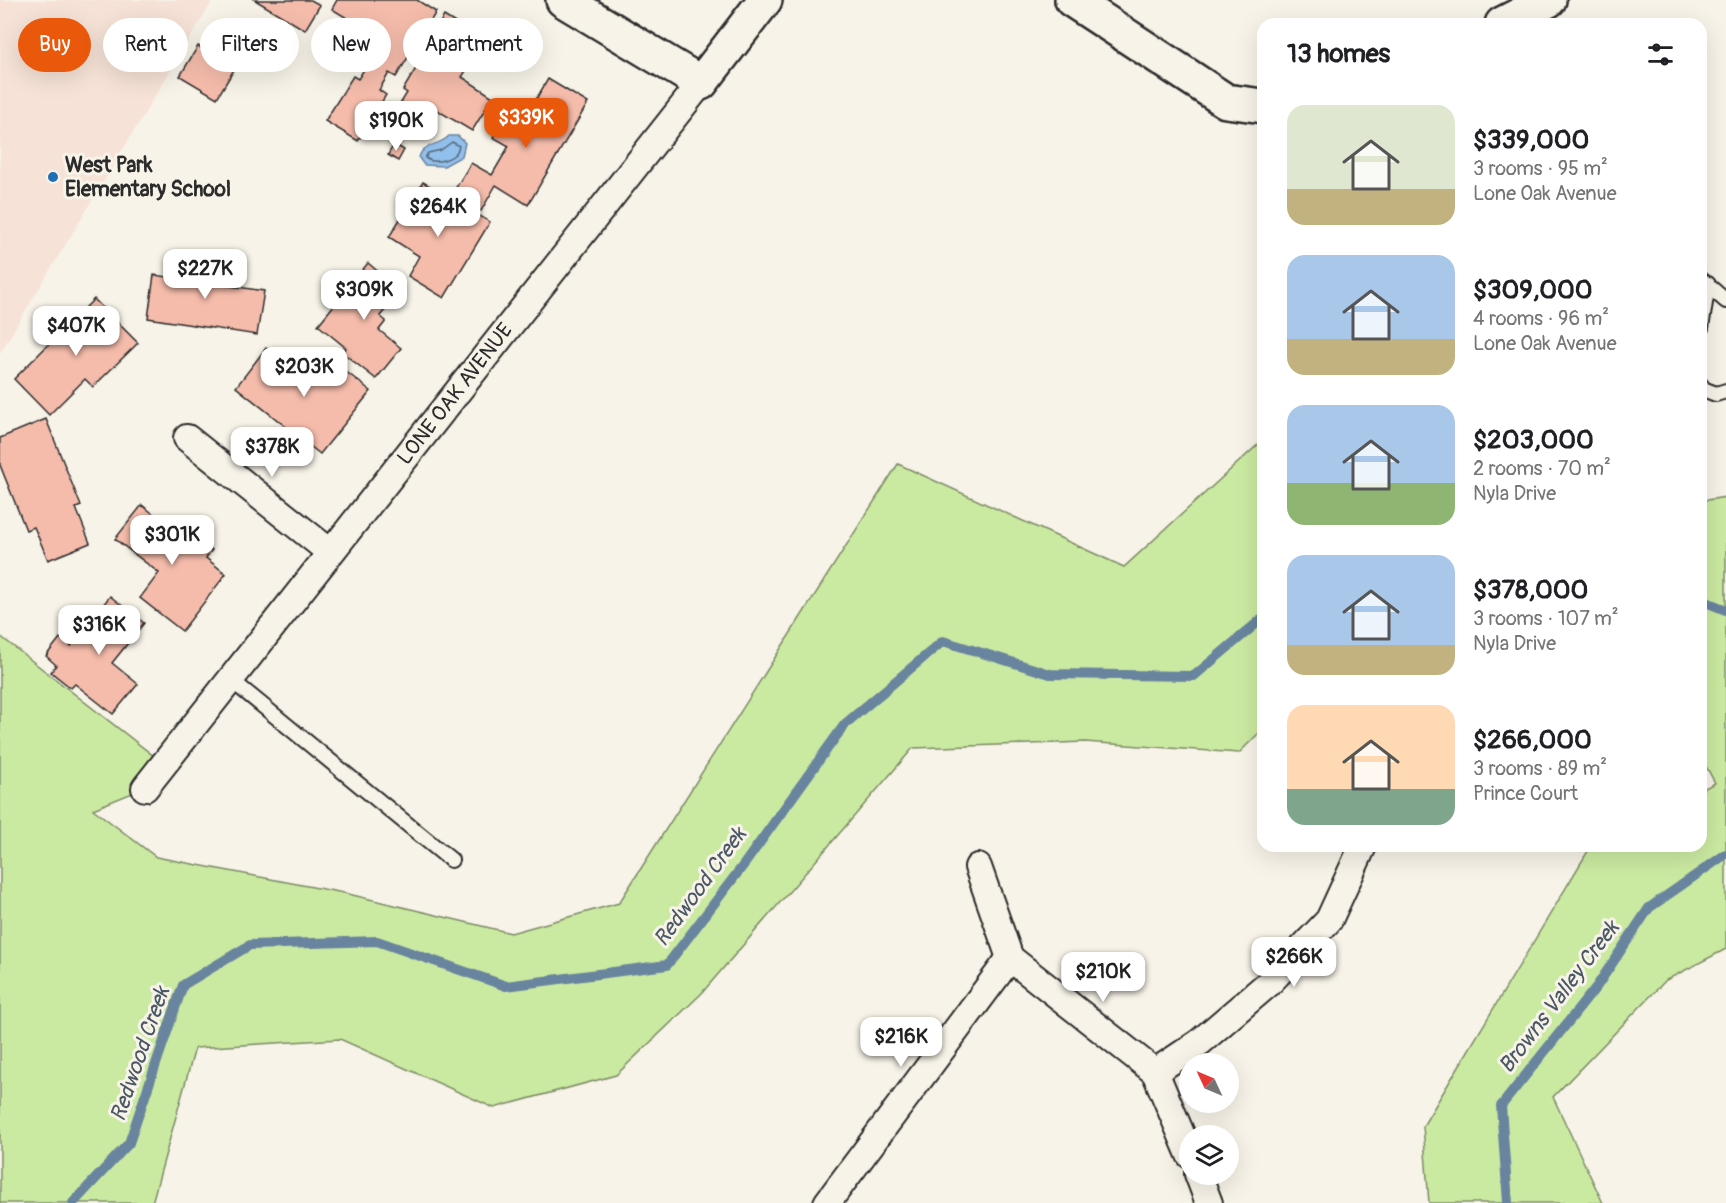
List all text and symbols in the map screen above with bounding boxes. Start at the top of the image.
chip: Buy [18,18,91,72]
chip: Rent [103,18,188,72]
chip: Filters [200,18,299,72]
chip: New [311,18,391,72]
chip: Apartment [403,18,543,72]
text: 13 homes [1287,38,1390,70]
icon: filters [1644,38,1677,71]
pin: $339K [484,98,568,149]
pin: $190K [354,101,438,152]
text: $339K [498,105,554,130]
text: $190K [369,108,423,133]
text: $339,000 [1473,124,1589,156]
icon: home [1335,129,1407,201]
place label: West Park Elementary School [65,152,231,203]
text: 3 rooms · 95 m² [1473,156,1608,181]
marker: West Park Elementary School [46,170,60,184]
text: Lone Oak Avenue [1473,181,1617,206]
pin: $264K [396,187,480,238]
text: $264K [409,194,467,219]
pin: $227K [163,249,247,300]
text: $227K [177,256,233,281]
pin: $309K [322,270,406,321]
text: $309,000 [1473,274,1593,306]
text: $309K [335,277,393,302]
icon: home [1335,279,1407,351]
pin: $407K [34,306,118,357]
text: 4 rooms · 96 m² [1473,306,1609,331]
text: $407K [47,313,105,338]
street label: LONE OAK AVENUE [391,318,519,470]
text: Lone Oak Avenue [1473,331,1617,356]
pin: $203K [262,347,346,398]
text: $203K [275,354,333,379]
text: $203,000 [1473,424,1594,456]
pin: $378K [230,427,314,478]
icon: home [1335,429,1407,501]
text: $378K [245,434,299,459]
text: 2 rooms · 70 m² [1473,456,1611,481]
text: Nyla Drive [1473,481,1556,506]
pin: $301K [130,515,214,566]
text: $301K [144,522,200,547]
text: $378,000 [1473,574,1588,606]
icon: home [1335,579,1407,651]
pin: $316K [57,605,141,656]
text: 3 rooms · 107 m² [1473,606,1619,631]
text: $316K [72,612,126,637]
text: Nyla Drive [1473,631,1556,656]
text: $266,000 [1473,724,1592,756]
icon: home [1335,729,1407,801]
text: 3 rooms · 89 m² [1473,756,1607,781]
text: Prince Court [1473,781,1578,806]
water label: Redwood Creek [647,821,754,952]
water label: Browns Valley Creek [1493,914,1627,1079]
pin: $266K [1252,937,1336,988]
text: $266K [1265,944,1323,969]
pin: $210K [1061,952,1145,1003]
text: $210K [1075,959,1131,984]
water label: Redwood Creek [104,981,177,1125]
pin: $216K [859,1017,943,1068]
text: $216K [874,1024,928,1049]
north arrow [1179,1053,1239,1113]
map controls [1179,1053,1239,1185]
button: layers [1179,1125,1239,1185]

